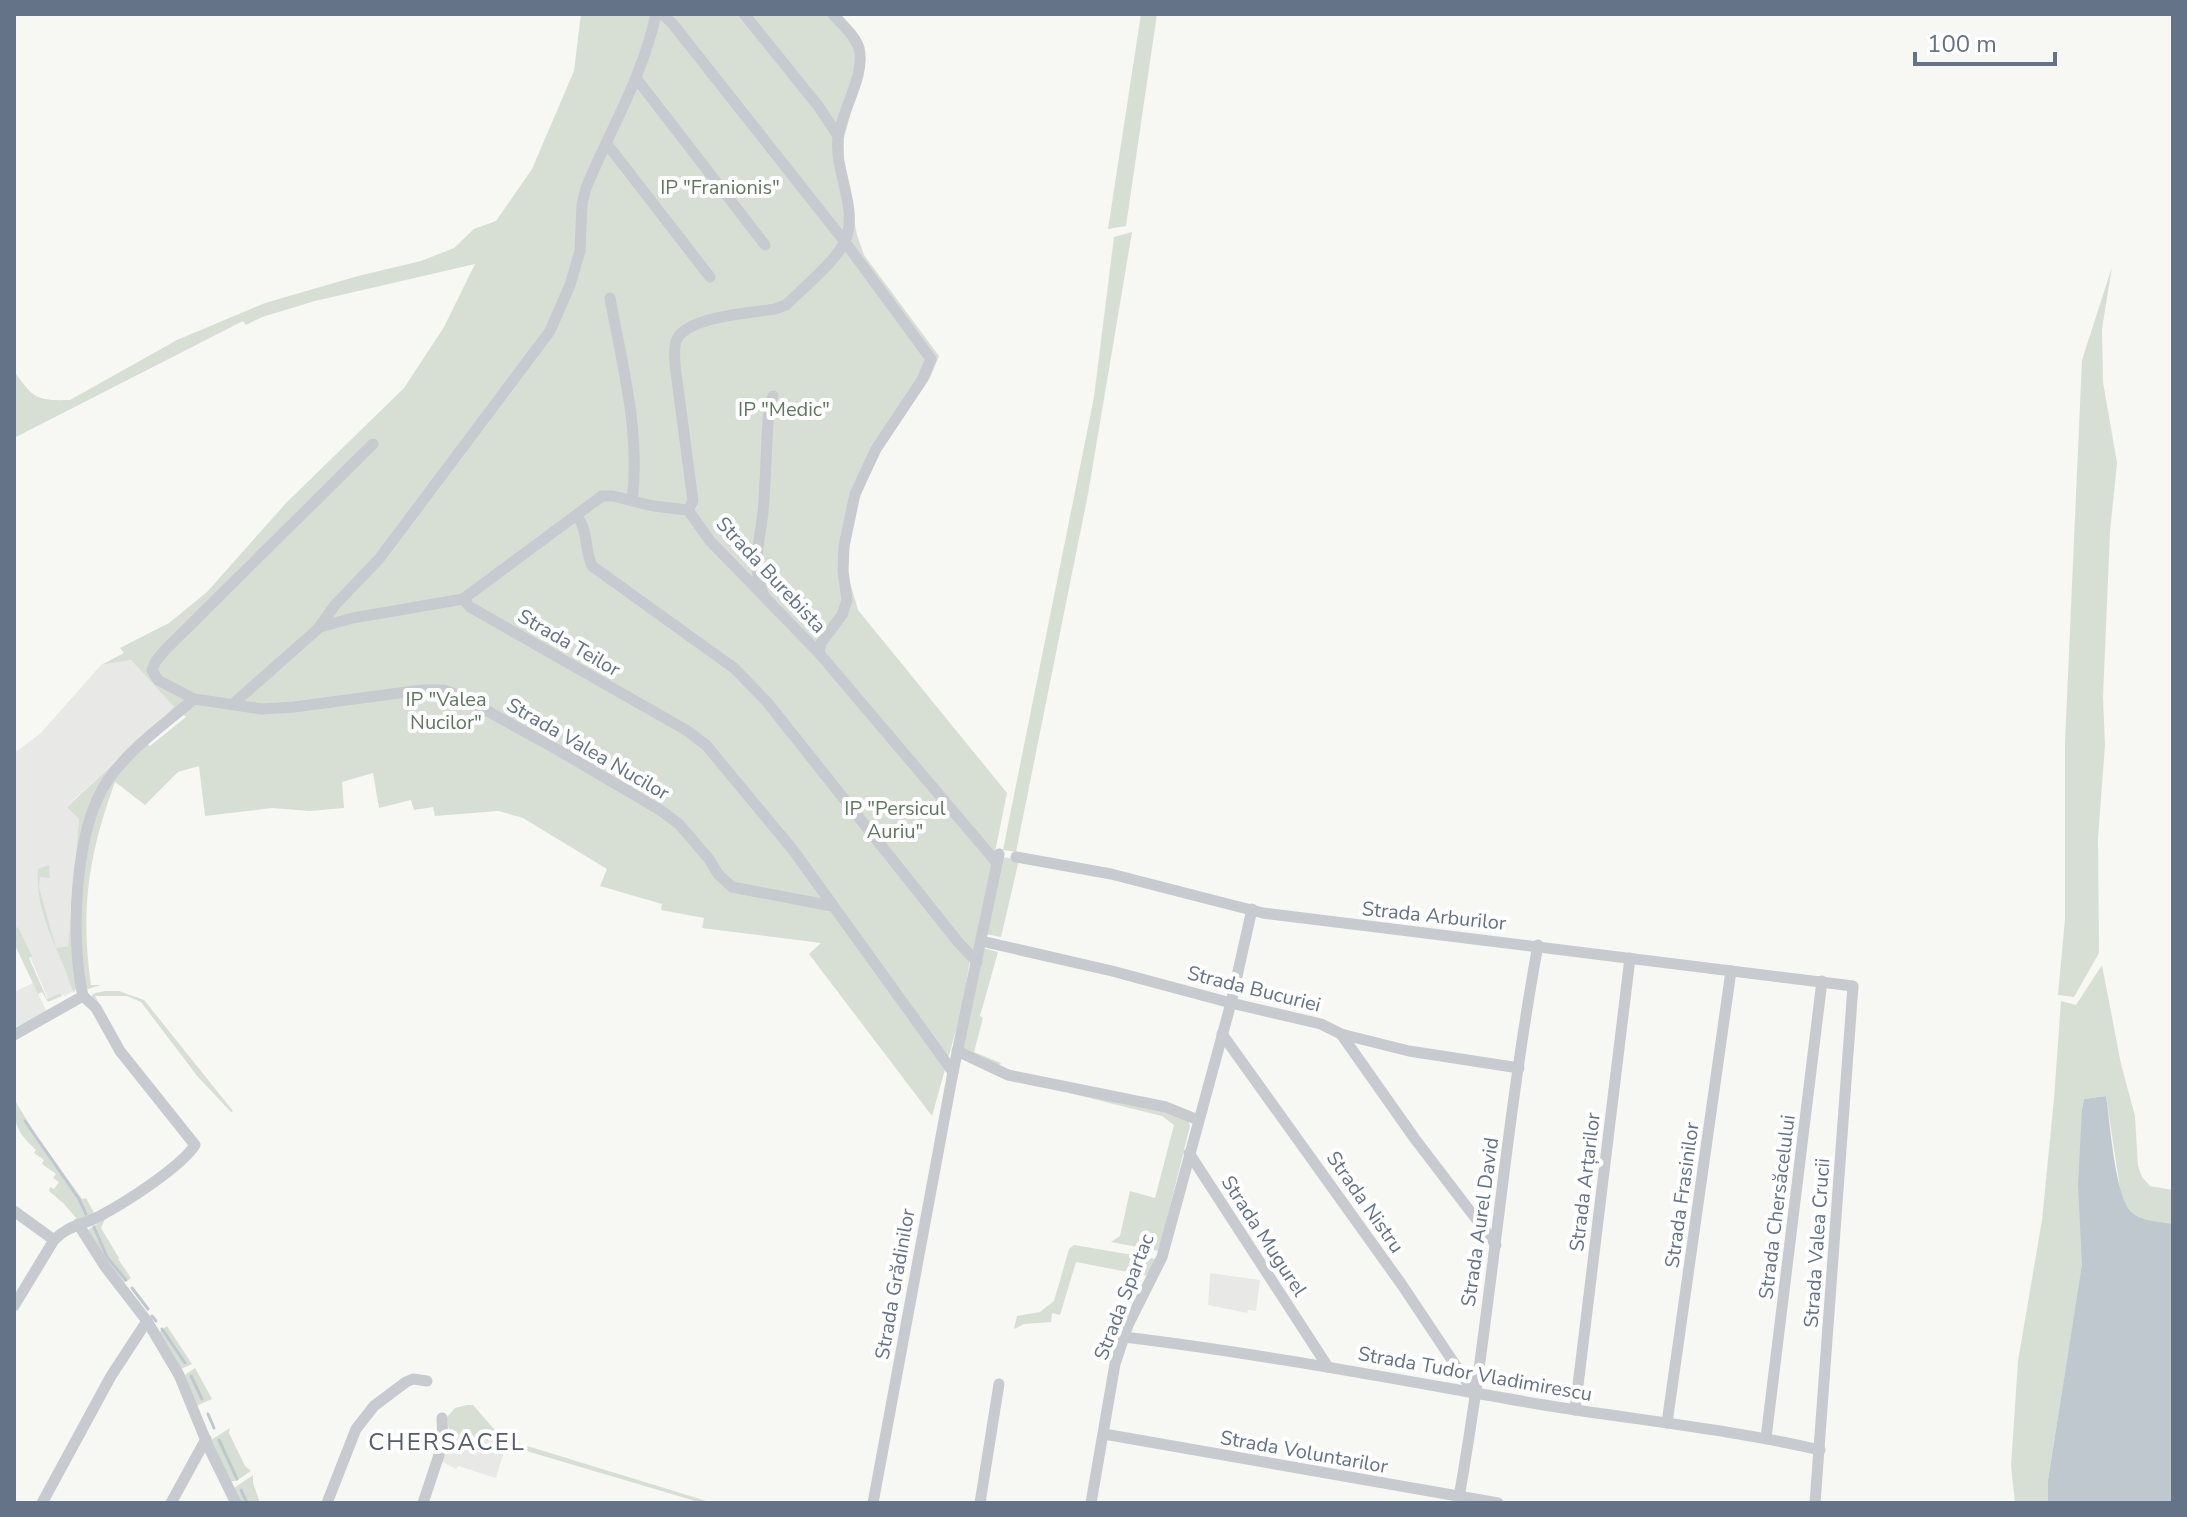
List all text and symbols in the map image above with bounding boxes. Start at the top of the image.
scale bar [1915,16,2055,66]
text: 100 m [1927,28,1997,60]
park label: IP "Franionis" [660,174,780,201]
park label: IP "Medic" [738,396,830,423]
street label: Strada Burebista [710,511,832,639]
street label: Strada Teilor [513,603,625,683]
park label: IP "Valea Nucilor" [405,686,487,736]
street label: Strada Valea Nucilor [502,691,674,807]
park label: IP "Persicul Auriu" [844,795,946,845]
street label: Strada Arburilor [1361,895,1507,937]
street label: Strada Bucuriei [1184,959,1324,1019]
street label: Strada Arțarilor [1563,1111,1607,1253]
street label: Strada Chersăcelului [1752,1113,1802,1301]
street label: Strada Frasinilor [1658,1120,1706,1270]
street label: Strada Aurel David [1455,1136,1505,1308]
street label: Strada Nistru [1320,1146,1410,1258]
street label: Strada Valea Crucii [1798,1157,1836,1329]
street label: Strada Mugurel [1215,1170,1313,1302]
street label: Strada Grădinilor [868,1206,922,1362]
street label: Strada Spartac [1087,1230,1161,1364]
street label: Strada Tudor Vladimirescu [1356,1340,1594,1408]
street label: Strada Voluntarilor [1218,1424,1390,1480]
district label: CHERSACEL [368,1426,526,1458]

